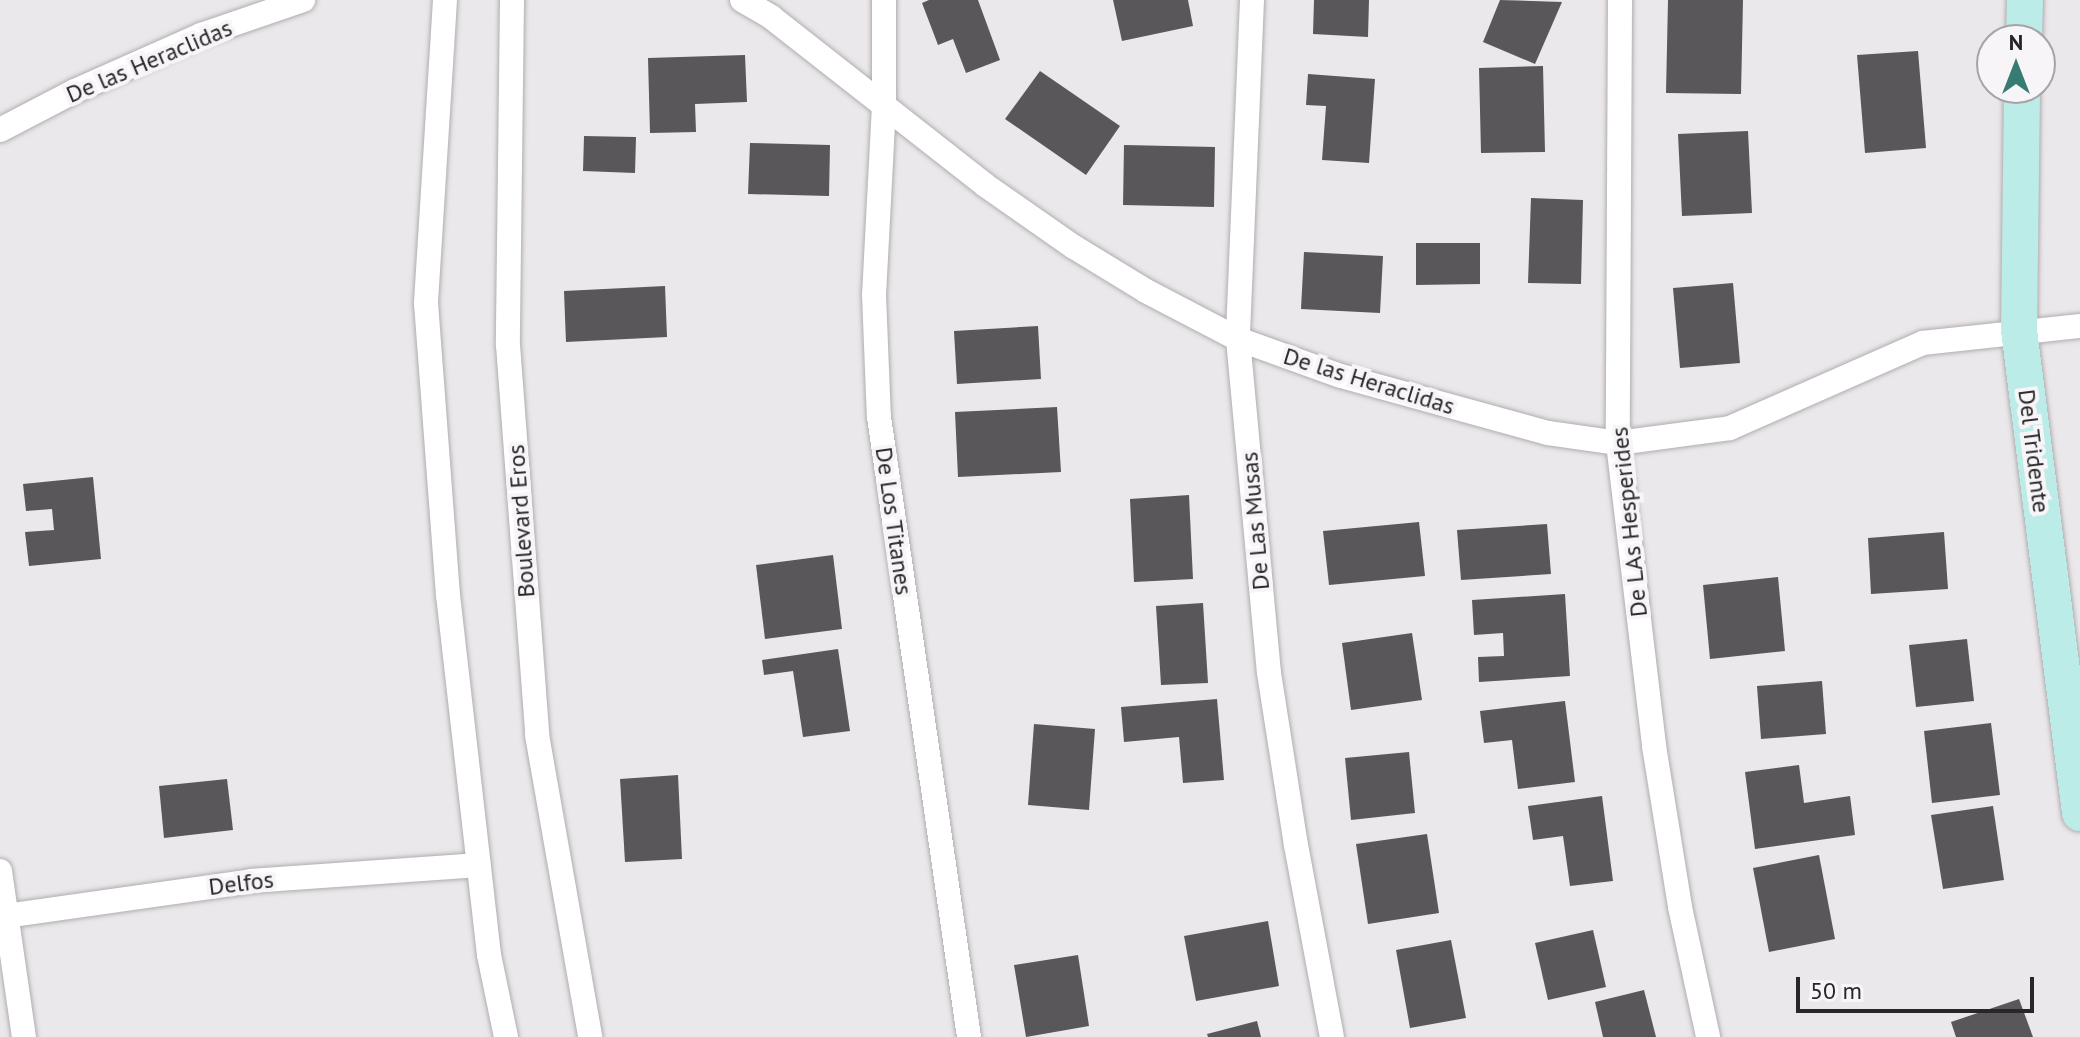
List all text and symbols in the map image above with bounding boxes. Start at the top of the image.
street label: De las Heraclidas [62,13,236,109]
north arrow [1976,24,2056,104]
text: N [2009,28,2023,56]
street label: De las Heraclidas [1280,341,1458,421]
street label: Del Tridente [2012,387,2056,515]
street label: De LAs Hesperides [1605,426,1653,618]
street label: Boulevard Eros [501,443,541,599]
street label: De Los Titanes [869,445,919,597]
street label: De Las Musas [1235,451,1275,591]
street label: Delfos [207,865,275,901]
scale bar [1800,961,2038,1011]
text: 50 m [1810,975,1862,1006]

